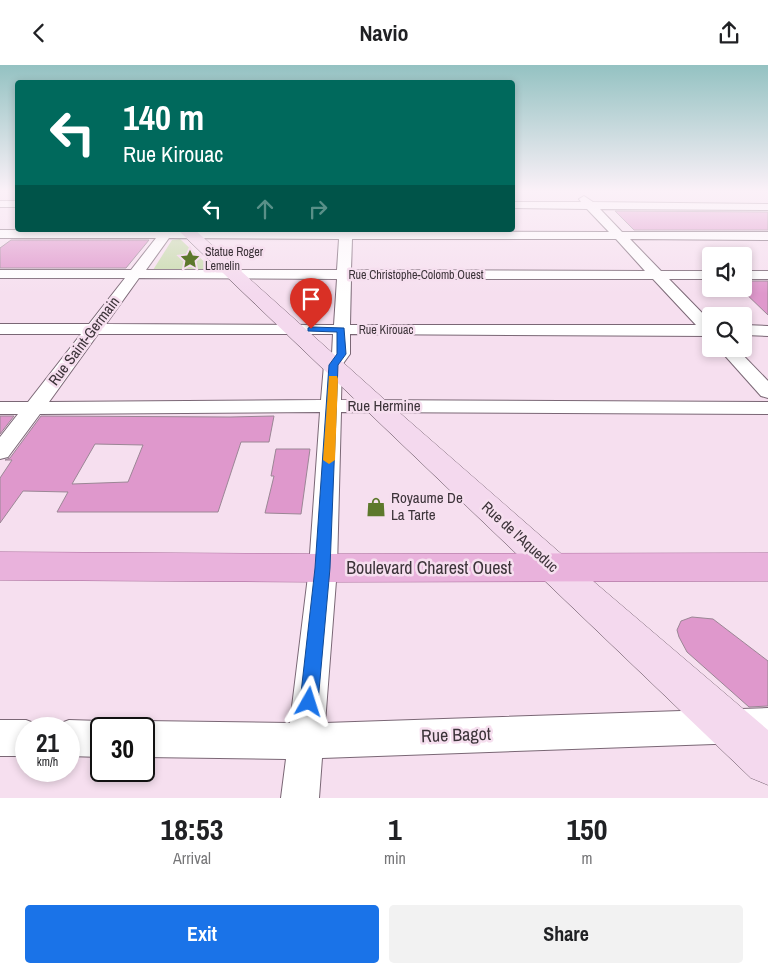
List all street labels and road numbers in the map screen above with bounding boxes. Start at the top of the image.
street label: Rue Christophe-Colomb Ouest [348,267,484,283]
street label: Rue Saint-Germain [43,292,124,390]
street label: Rue Kirouac [359,322,413,338]
street label: Rue Hermine [347,395,421,416]
street label: Rue de l'Aqueduc [477,496,563,577]
street label: Boulevard Charest Ouest [346,555,512,580]
street label: Rue Bagot [421,721,491,748]

